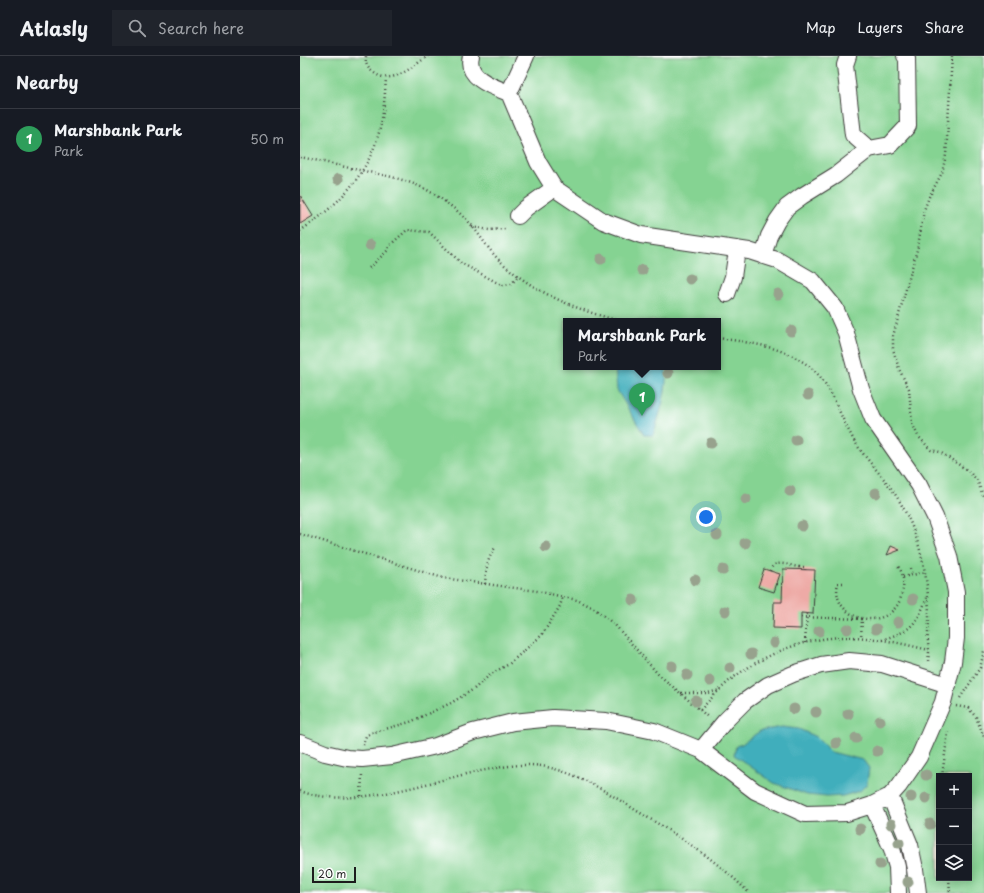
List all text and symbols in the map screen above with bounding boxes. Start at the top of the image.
search box [112,10,392,46]
text: Atlasly [20,14,88,42]
text: Search here [158,16,244,39]
icon: search [126,17,148,39]
text: Map [806,17,836,38]
text: Layers [858,17,903,38]
text: Share [925,17,964,38]
text: Nearby [16,69,78,95]
text: Marshbank Park [54,118,182,141]
text: 1 [26,129,32,148]
text: 50 m [250,129,284,148]
text: Park [54,141,83,160]
popup [563,318,721,370]
text: Marshbank Park [578,323,706,346]
text: Park [578,346,607,365]
pin: 1 [629,383,655,416]
your location [696,507,716,527]
map controls [936,773,972,881]
button: + [936,773,972,809]
button: − [936,809,972,845]
button: layers [936,845,972,881]
scale bar [312,865,356,884]
text: 20 m [318,865,346,882]

